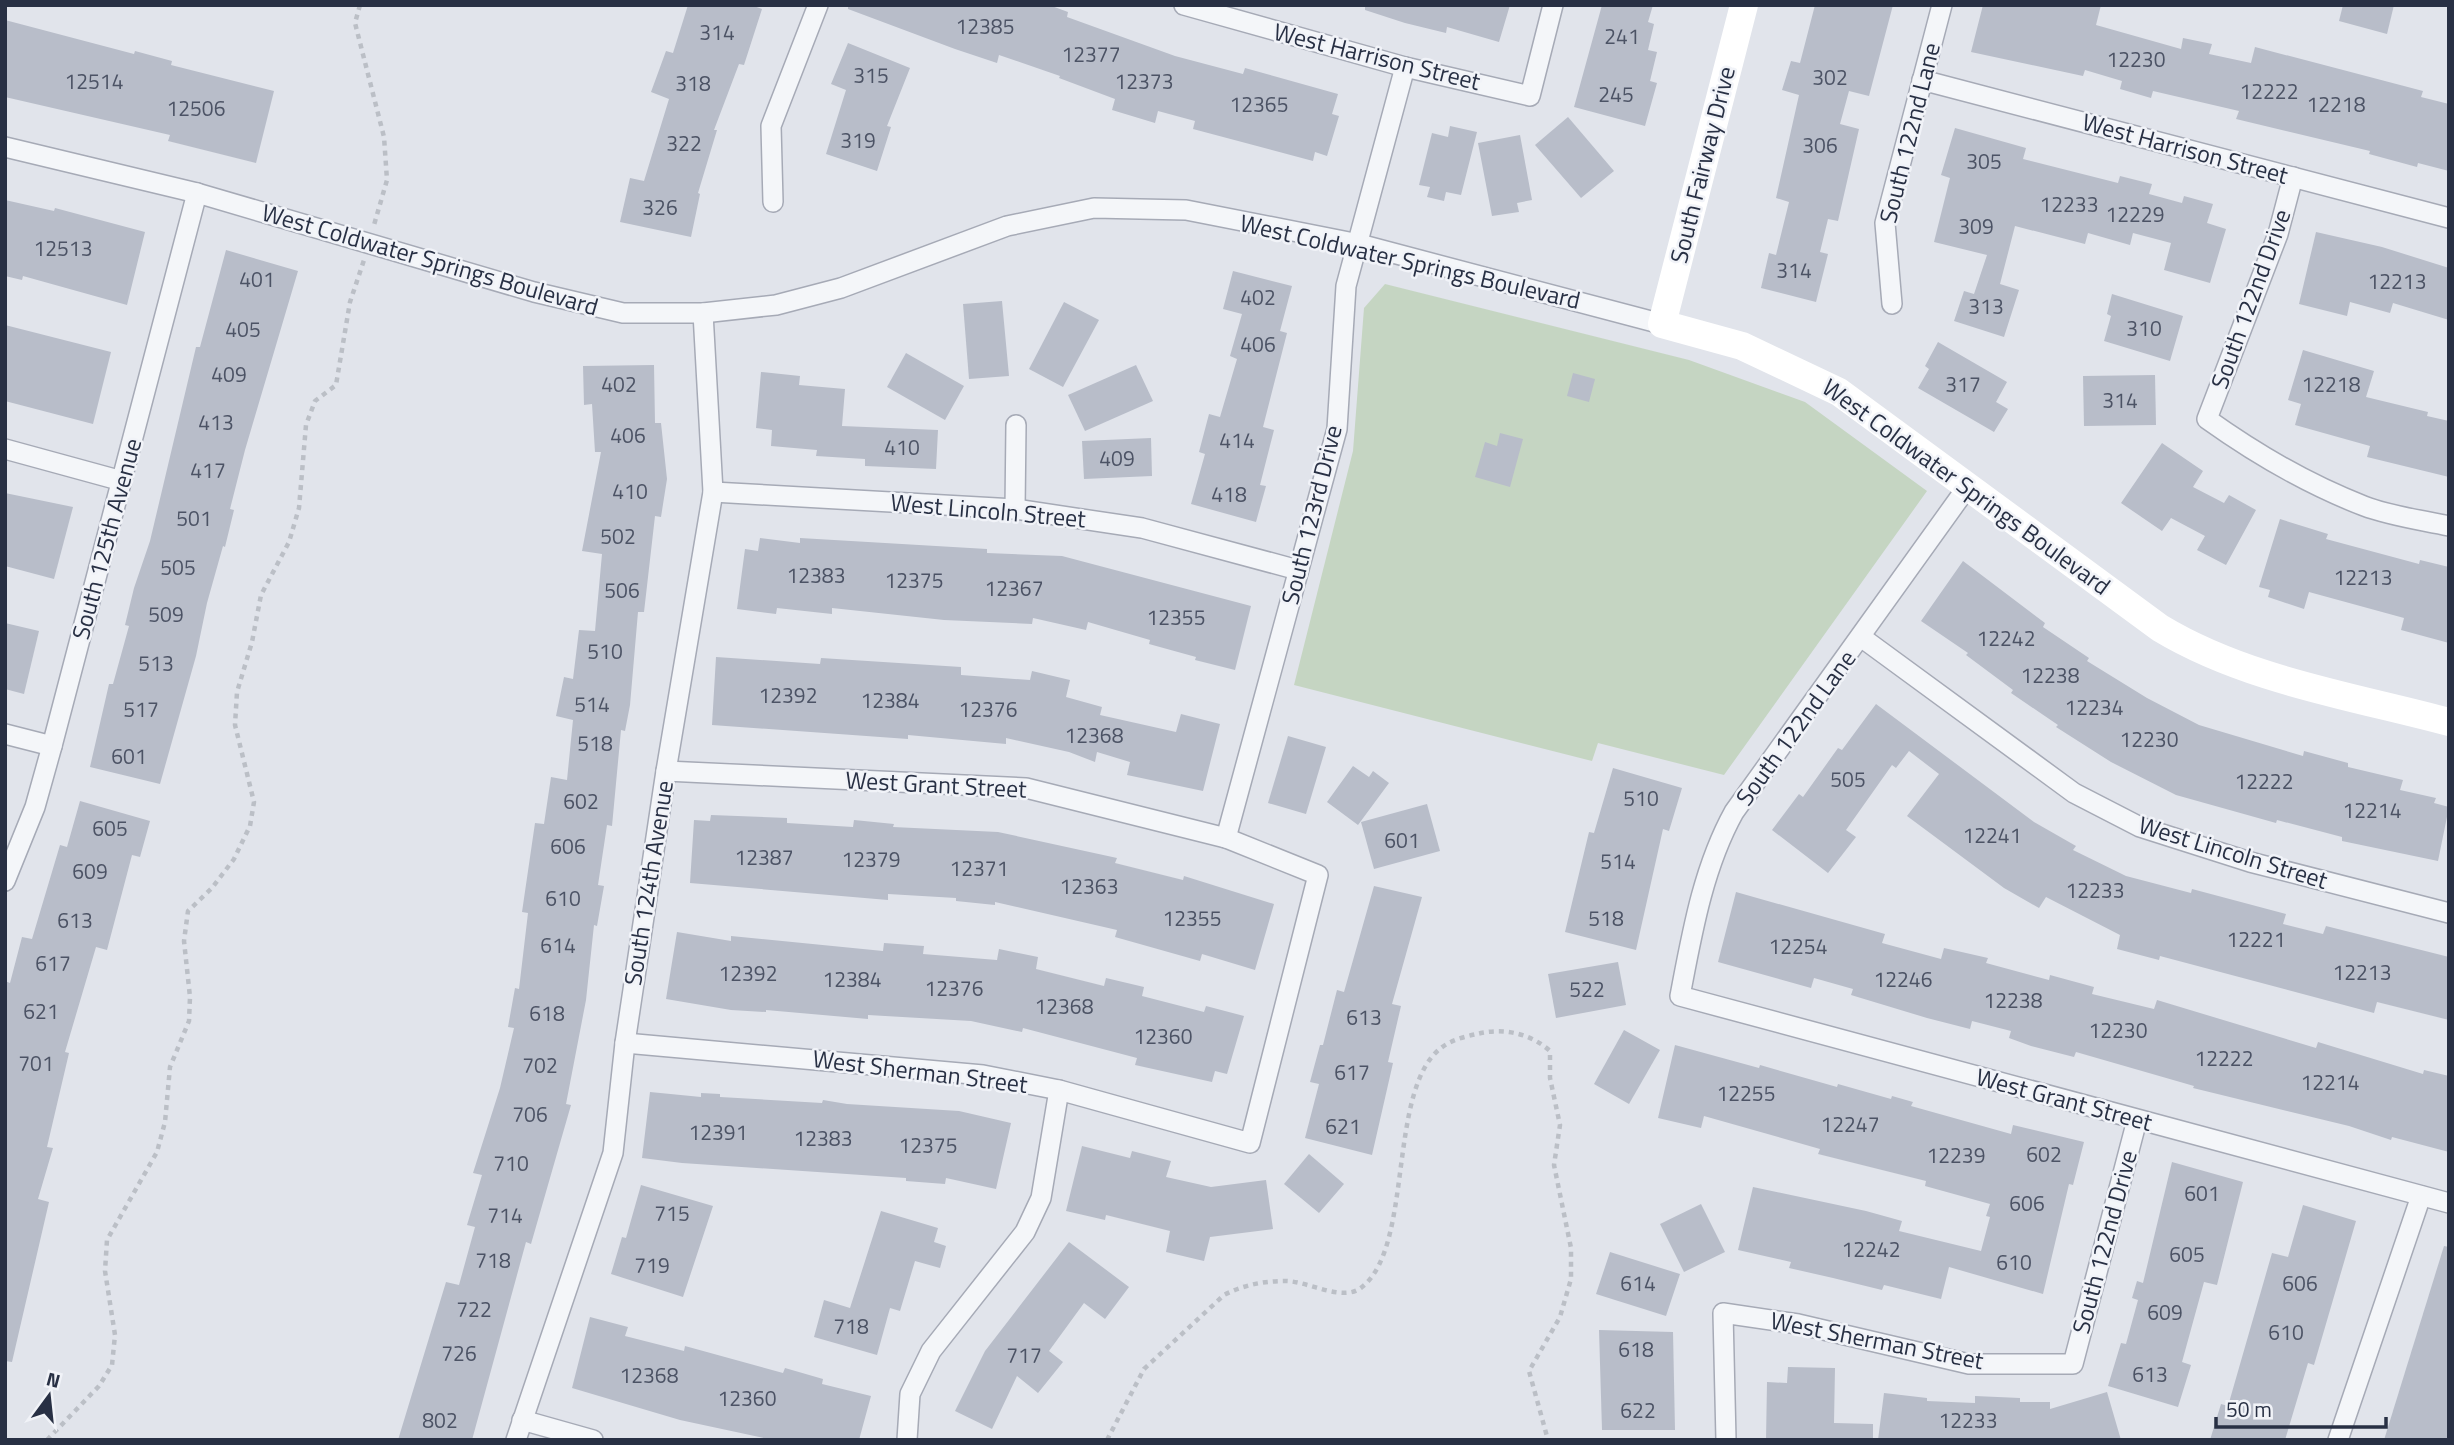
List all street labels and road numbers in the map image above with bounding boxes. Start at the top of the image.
street label: West Harrison Street [1270,13,1485,99]
street label: South 122nd Lane [1869,39,1949,227]
street label: South Fairway Drive [1660,62,1744,267]
street label: West Harrison Street [2078,103,2293,193]
street label: West Coldwater Springs Boulevard [258,194,603,324]
street label: West Coldwater Springs Boulevard [1236,204,1584,318]
street label: South 122nd Drive [2201,204,2299,393]
street label: West Coldwater Springs Boulevard [1815,369,2118,603]
street label: South 123rd Drive [1271,421,1351,608]
street label: South 125th Avenue [62,434,150,643]
street label: West Lincoln Street [889,484,1088,537]
street label: South 122nd Lane [1726,642,1864,813]
street label: West Grant Street [845,761,1028,807]
street label: South 124th Avenue [614,778,682,988]
street label: West Lincoln Street [2134,806,2333,898]
street label: West Sherman Street [811,1040,1030,1102]
street label: West Grant Street [1972,1058,2157,1140]
street label: South 122nd Drive [2062,1146,2146,1338]
street label: West Sherman Street [1768,1302,1987,1378]

